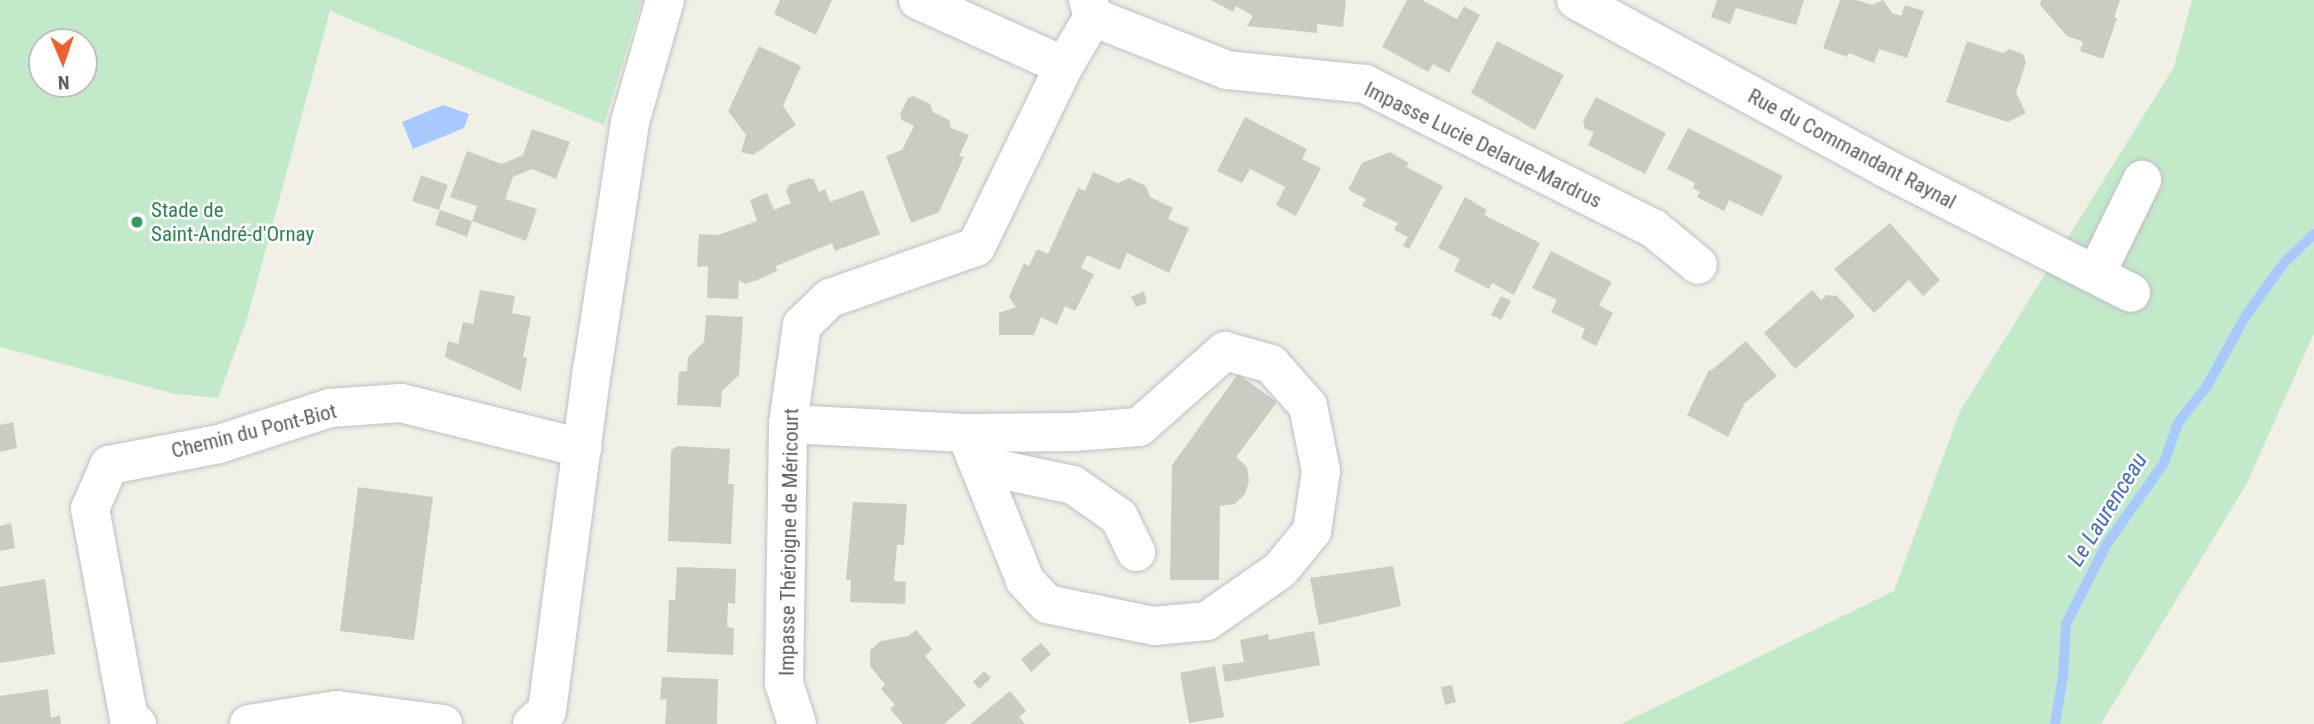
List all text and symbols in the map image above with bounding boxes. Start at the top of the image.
north arrow [28,28,98,98]
text: N [57,71,70,94]
street label: Impasse Lucie Delarue-Mardrus [1360,76,1606,214]
street label: Rue du Commandant Raynal [1744,83,1960,215]
place label: Stade de Saint-André-d'Ornay [151,197,314,247]
marker: Stade de Saint-André-d'Ornay [129,214,145,230]
street label: Chemin du Pont-Biot [169,398,339,464]
street label: Impasse Théroigne de Méricourt [774,408,804,676]
water label: Le Laurenceau [2062,448,2154,572]

